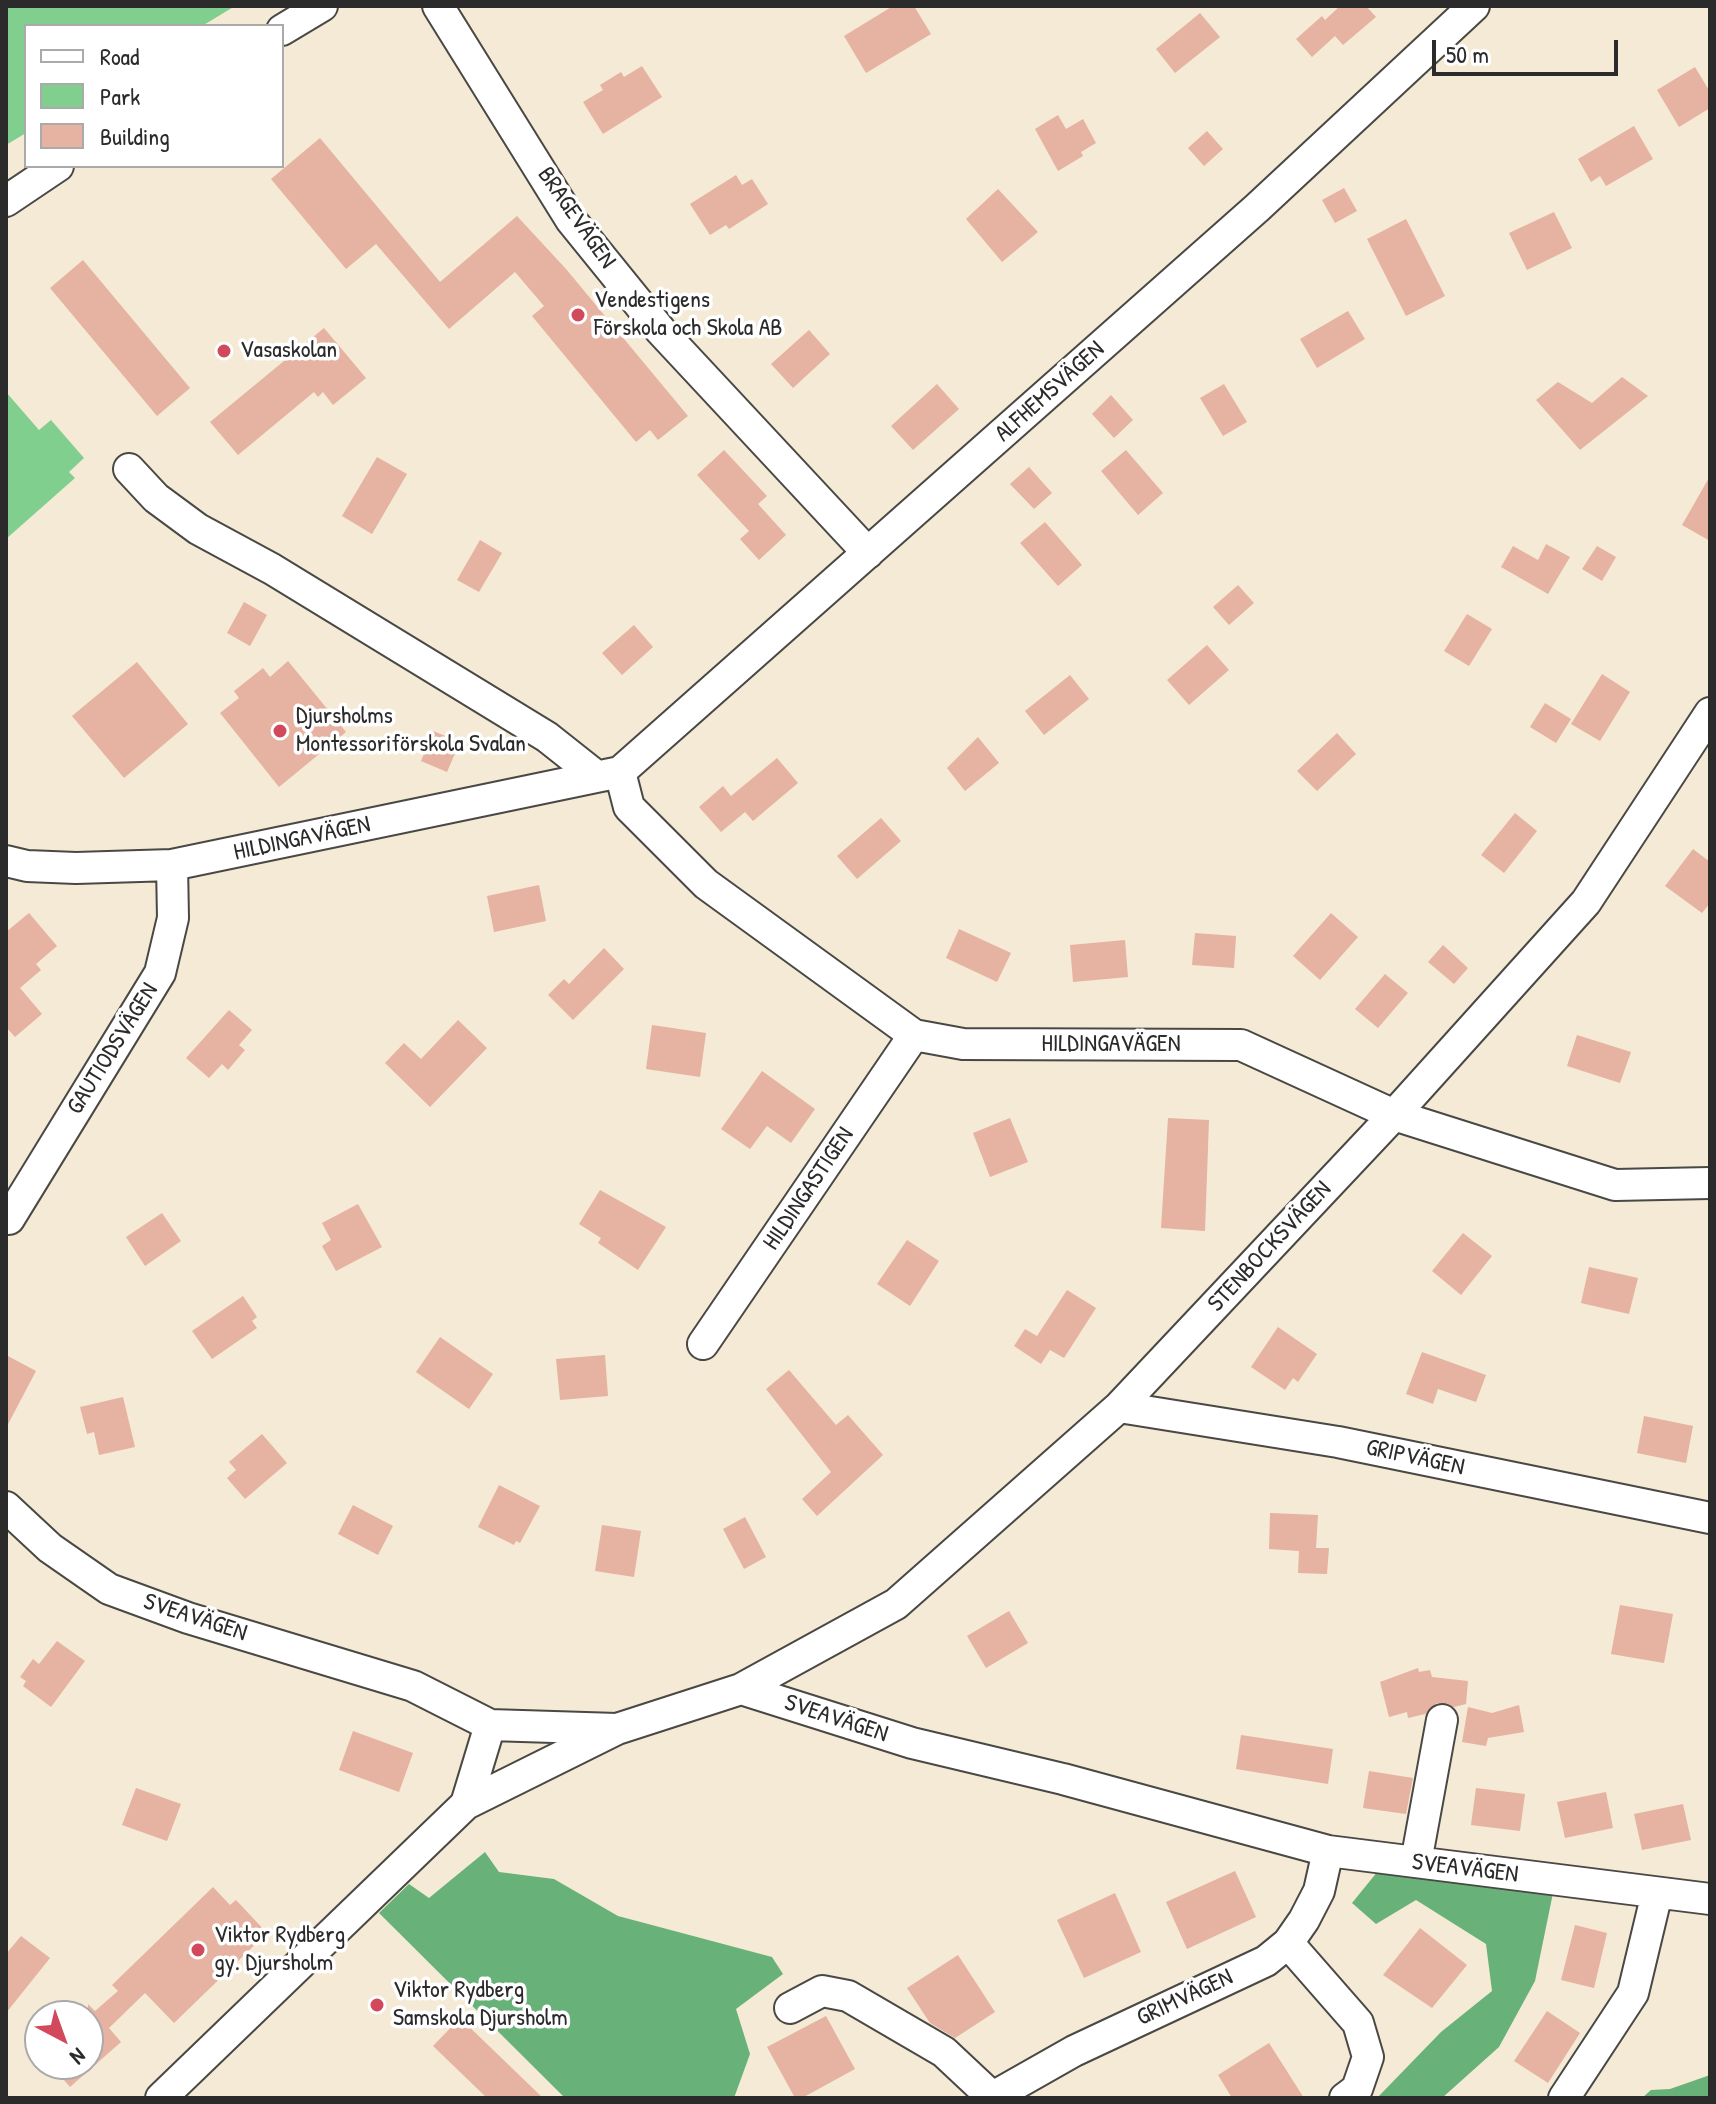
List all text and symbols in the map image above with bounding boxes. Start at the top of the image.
legend [24,24,284,168]
scale bar [1436,24,1622,74]
text: 50 m [1446,38,1489,70]
text: Road [100,40,139,72]
text: Park [100,80,140,112]
text: Building [100,120,170,152]
street label: BRAGEVÄGEN [531,162,621,274]
place label: Vendestigens Förskola och Skola AB [594,287,783,343]
marker: Vendestigens Förskola och Skola AB [569,306,587,324]
street label: ALFHEMSVÄGEN [990,336,1110,448]
place label: Vasaskolan [240,337,337,365]
marker: Vasaskolan [215,342,233,360]
place label: Djursholms Montessoriförskola Svalan [296,703,526,759]
marker: Djursholms Montessoriförskola Svalan [271,722,289,740]
street label: HILDINGAVÄGEN [231,810,373,868]
street label: GAUTIODSVÄGEN [61,978,165,1120]
street label: HILDINGAVÄGEN [1042,1031,1180,1059]
street label: HILDINGASTIGEN [757,1122,861,1256]
street label: STENBOCKSVÄGEN [1202,1176,1338,1318]
street label: GRIPVÄGEN [1363,1434,1467,1482]
street label: SVEAVÄGEN [140,1588,250,1648]
street label: SVEAVÄGEN [781,1689,891,1749]
street label: SVEAVÄGEN [1410,1848,1520,1890]
place label: Viktor Rydberg gy. Djursholm [214,1922,345,1978]
marker: Viktor Rydberg gy. Djursholm [189,1941,207,1959]
street label: GRIMVÄGEN [1132,1963,1238,2033]
place label: Viktor Rydberg Samskola Djursholm [393,1977,568,2033]
marker: Viktor Rydberg Samskola Djursholm [368,1996,386,2014]
north arrow [24,2000,104,2080]
text: N [64,2041,93,2072]

